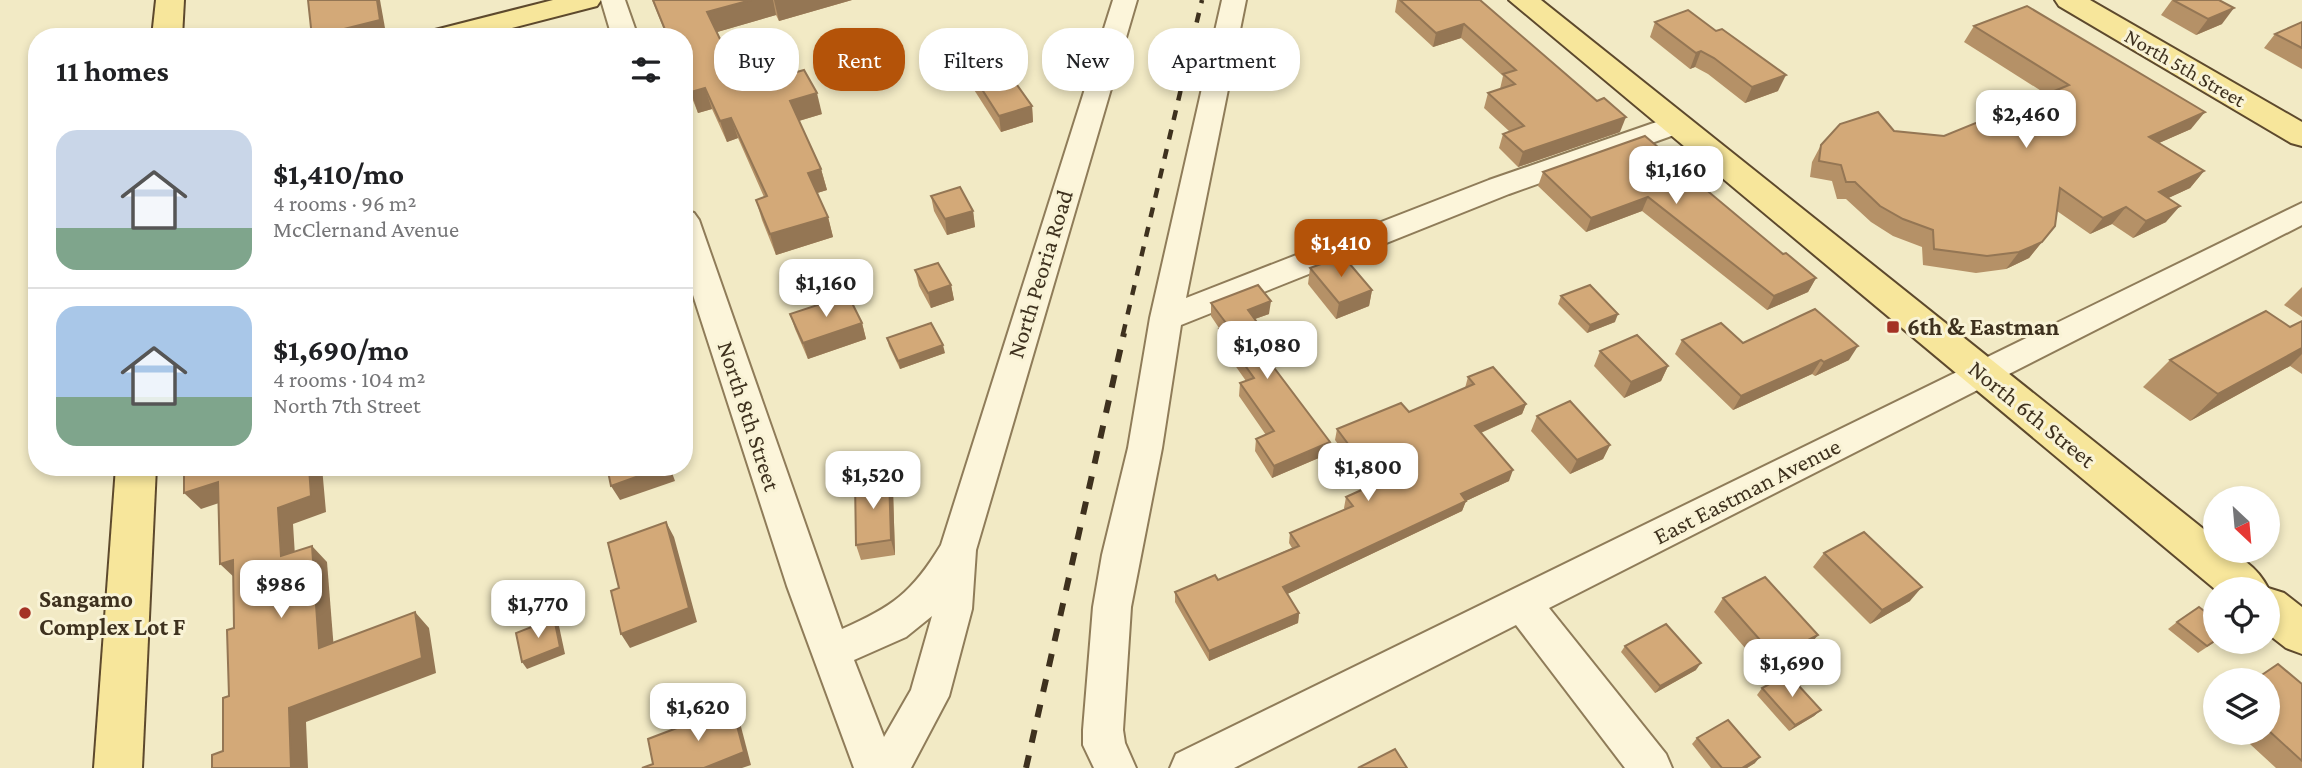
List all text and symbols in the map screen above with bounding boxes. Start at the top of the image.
street label: North 5th Street [2121,24,2250,113]
chip: Buy [714,28,799,91]
chip: Rent [813,28,905,91]
chip: Filters [919,28,1028,91]
chip: New [1042,28,1134,91]
chip: Apartment [1148,28,1300,91]
icon: filters [627,51,665,89]
text: 11 homes [56,54,169,87]
pin: $2,460 [1969,90,2083,150]
text: $2,460 [1992,100,2060,126]
pin: $1,160 [1619,146,1733,206]
text: $1,160 [1645,156,1707,182]
text: $1,410/mo [273,157,404,190]
icon: home [112,158,196,242]
street label: North Peoria Road [1001,186,1078,361]
text: 4 rooms · 96 m² [273,190,416,216]
text: McClernand Avenue [273,216,459,242]
pin: $1,410 [1284,219,1398,279]
text: $1,410 [1310,229,1372,255]
pin: $1,160 [769,260,883,319]
text: $1,160 [795,269,857,295]
place label: 6th & Eastman [1907,313,2059,340]
marker: 6th & Eastman [1885,319,1901,335]
pin: $1,080 [1210,322,1324,381]
text: $1,080 [1233,331,1301,357]
text: $1,690/mo [273,333,409,366]
icon: home [112,334,196,418]
street label: North 8th Street [713,338,787,495]
street label: North 6th Street [1964,354,2102,474]
text: 4 rooms · 104 m² [273,366,425,392]
text: North 7th Street [273,392,421,418]
street label: East Eastman Avenue [1649,432,1845,549]
pin: $1,800 [1311,444,1425,503]
pin: $1,520 [816,452,930,511]
text: $1,800 [1334,453,1402,479]
text: $1,520 [841,461,905,487]
north arrow [2203,486,2280,564]
map controls [2203,486,2280,745]
pin: $986 [240,560,322,620]
text: $986 [256,570,306,596]
button: locate [2203,577,2280,654]
pin: $1,770 [481,580,595,640]
place label: Sangamo Complex Lot F [39,585,186,640]
text: $1,770 [507,590,569,616]
marker: Sangamo Complex Lot F [17,605,33,621]
pin: $1,690 [1735,640,1849,699]
text: $1,690 [1760,649,1824,675]
button: layers [2203,668,2280,745]
pin: $1,620 [641,684,755,743]
text: $1,620 [666,693,730,719]

